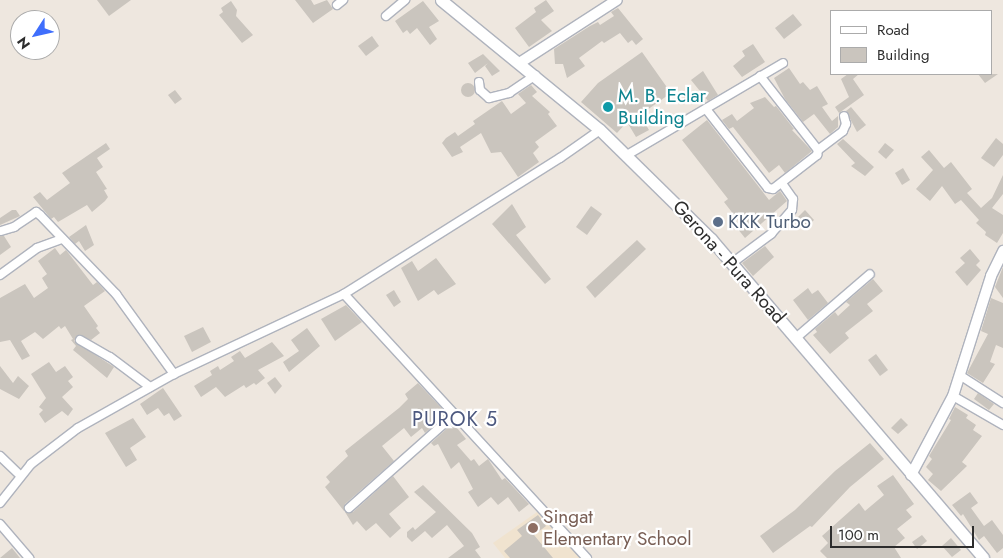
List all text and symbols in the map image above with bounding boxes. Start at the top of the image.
north arrow [10,10,60,60]
legend [830,10,993,75]
text: Road [877,19,909,41]
text: N [12,33,35,53]
text: Building [877,44,929,66]
place label: M. B. Eclar Building [618,85,706,129]
marker: M. B. Eclar Building [602,101,614,113]
street label: Gerona - Pura Road [668,196,790,328]
place label: KKK Turbo [728,211,811,233]
marker: KKK Turbo [712,216,724,228]
district label: PUROK 5 [411,407,499,431]
place label: Singat Elementary School [543,506,692,550]
scale bar [833,516,977,548]
marker: Singat Elementary School [527,522,539,534]
text: 100 m [838,524,879,546]

